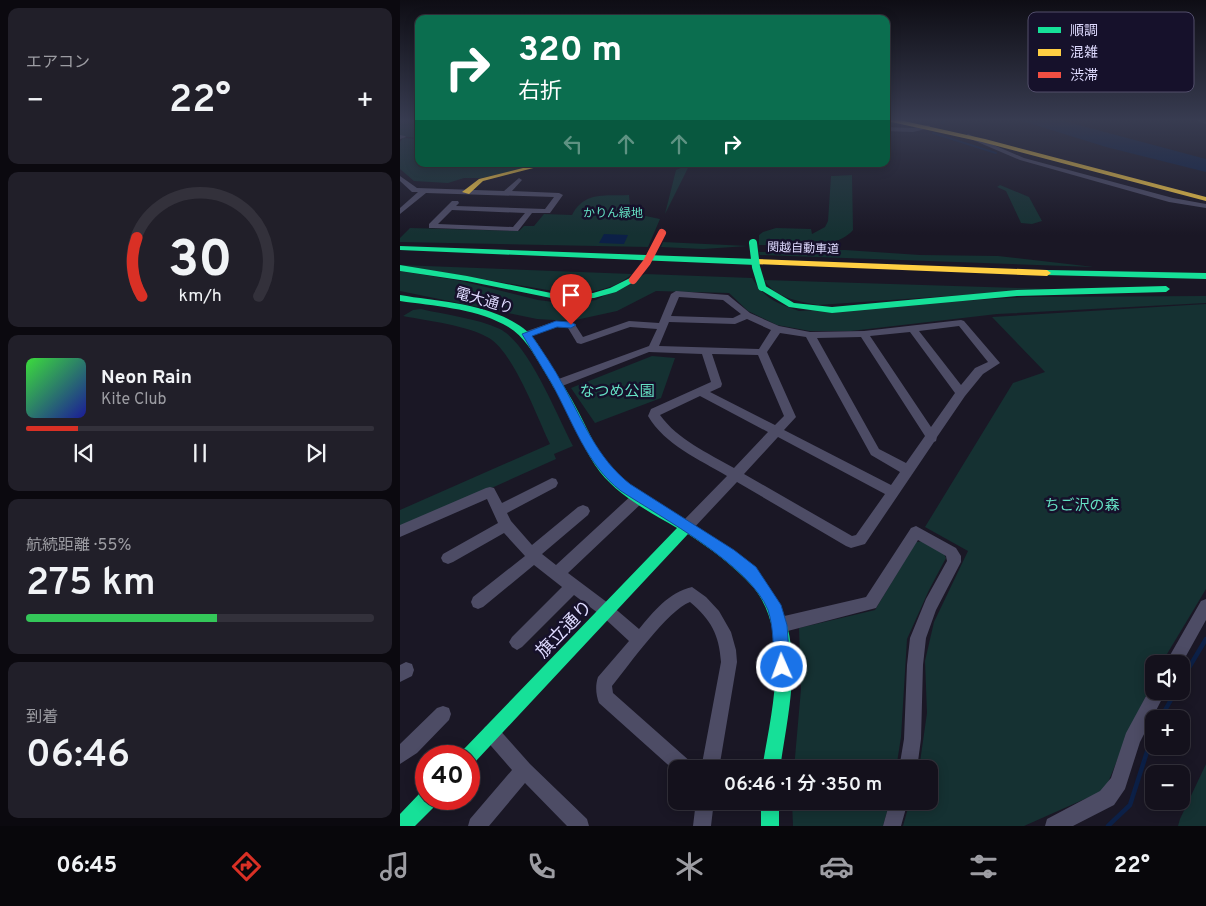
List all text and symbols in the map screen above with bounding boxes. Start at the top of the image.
legend [1028,12,1194,92]
text: 順調 [1070,23,1098,40]
text: 320 m [518,29,622,73]
icon: right [435,35,500,100]
text: 混雑 [1070,44,1098,62]
text: エアコン [26,53,90,73]
text: 渋滞 [1070,68,1098,85]
text: 22° [169,77,231,126]
text: 右折 [518,79,562,106]
text: − [26,84,44,120]
text: + [356,84,374,120]
icon: left [559,130,587,158]
icon: ahead [612,130,640,158]
icon: ahead [665,130,693,158]
icon: right [718,130,746,158]
park label: かりん緑地 [583,206,643,222]
text: 30 [168,229,232,295]
street label: 関越自動車道 [767,240,839,258]
pin [550,274,592,325]
icon: arrive [557,281,585,309]
text: km/h [178,285,222,308]
street label: 電大通り [453,285,515,319]
text: Neon Rain [101,366,192,390]
park label: なつめ公園 [579,383,655,402]
text: Kite Club [101,390,166,410]
icon: previous [70,439,98,467]
icon: pause [186,439,214,467]
icon: next [302,439,330,467]
park label: ちご沢の森 [1044,497,1120,516]
text: 航続距離 · 55% [26,536,131,556]
text: 275 km [26,560,156,609]
street label: 旗立通り [532,596,598,664]
position arrow [755,640,807,692]
map controls [1145,655,1190,810]
button: sound [1145,655,1190,700]
text: 到着 [26,708,58,728]
button: + [1145,710,1190,755]
text: 06:46 [26,732,130,781]
speed limit sign: 40 [415,745,480,810]
button: − [1145,765,1190,810]
text: 06:46 · 1 分 · 350 m [724,773,882,797]
icon: directions [229,849,264,884]
icon: music [377,849,412,884]
icon: phone [524,849,559,884]
icon: climate [672,849,707,884]
icon: car [819,849,854,884]
icon: filters [966,849,1001,884]
text: 06:45 [56,853,117,880]
text: 22° [1114,853,1150,880]

